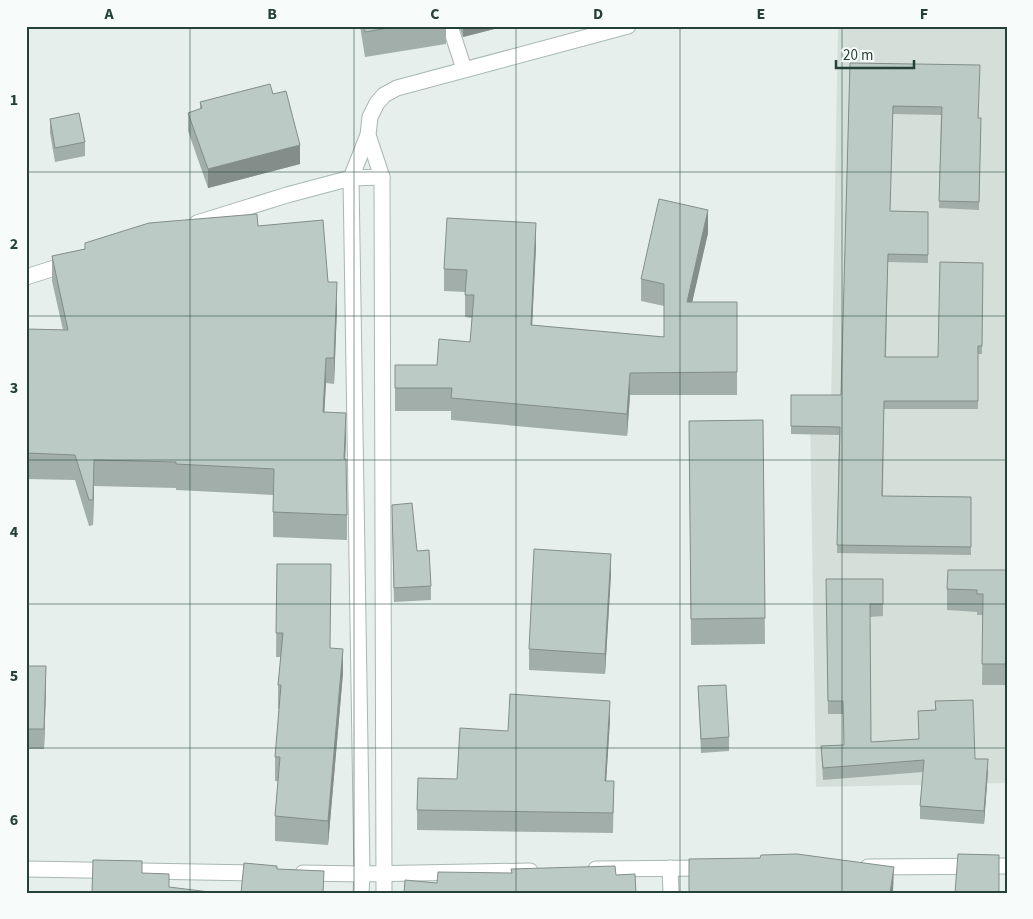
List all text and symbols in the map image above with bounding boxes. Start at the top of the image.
text: A [103,3,114,25]
text: B [267,3,277,25]
text: C [430,3,440,25]
text: D [593,3,603,25]
text: E [757,3,765,25]
text: F [920,3,928,25]
scale bar [836,38,913,70]
text: 20 m [843,45,873,66]
text: 1 [10,89,18,111]
text: 2 [10,233,18,255]
text: 3 [10,377,18,399]
text: 4 [10,521,19,543]
text: 5 [10,665,18,687]
text: 6 [10,809,18,831]

